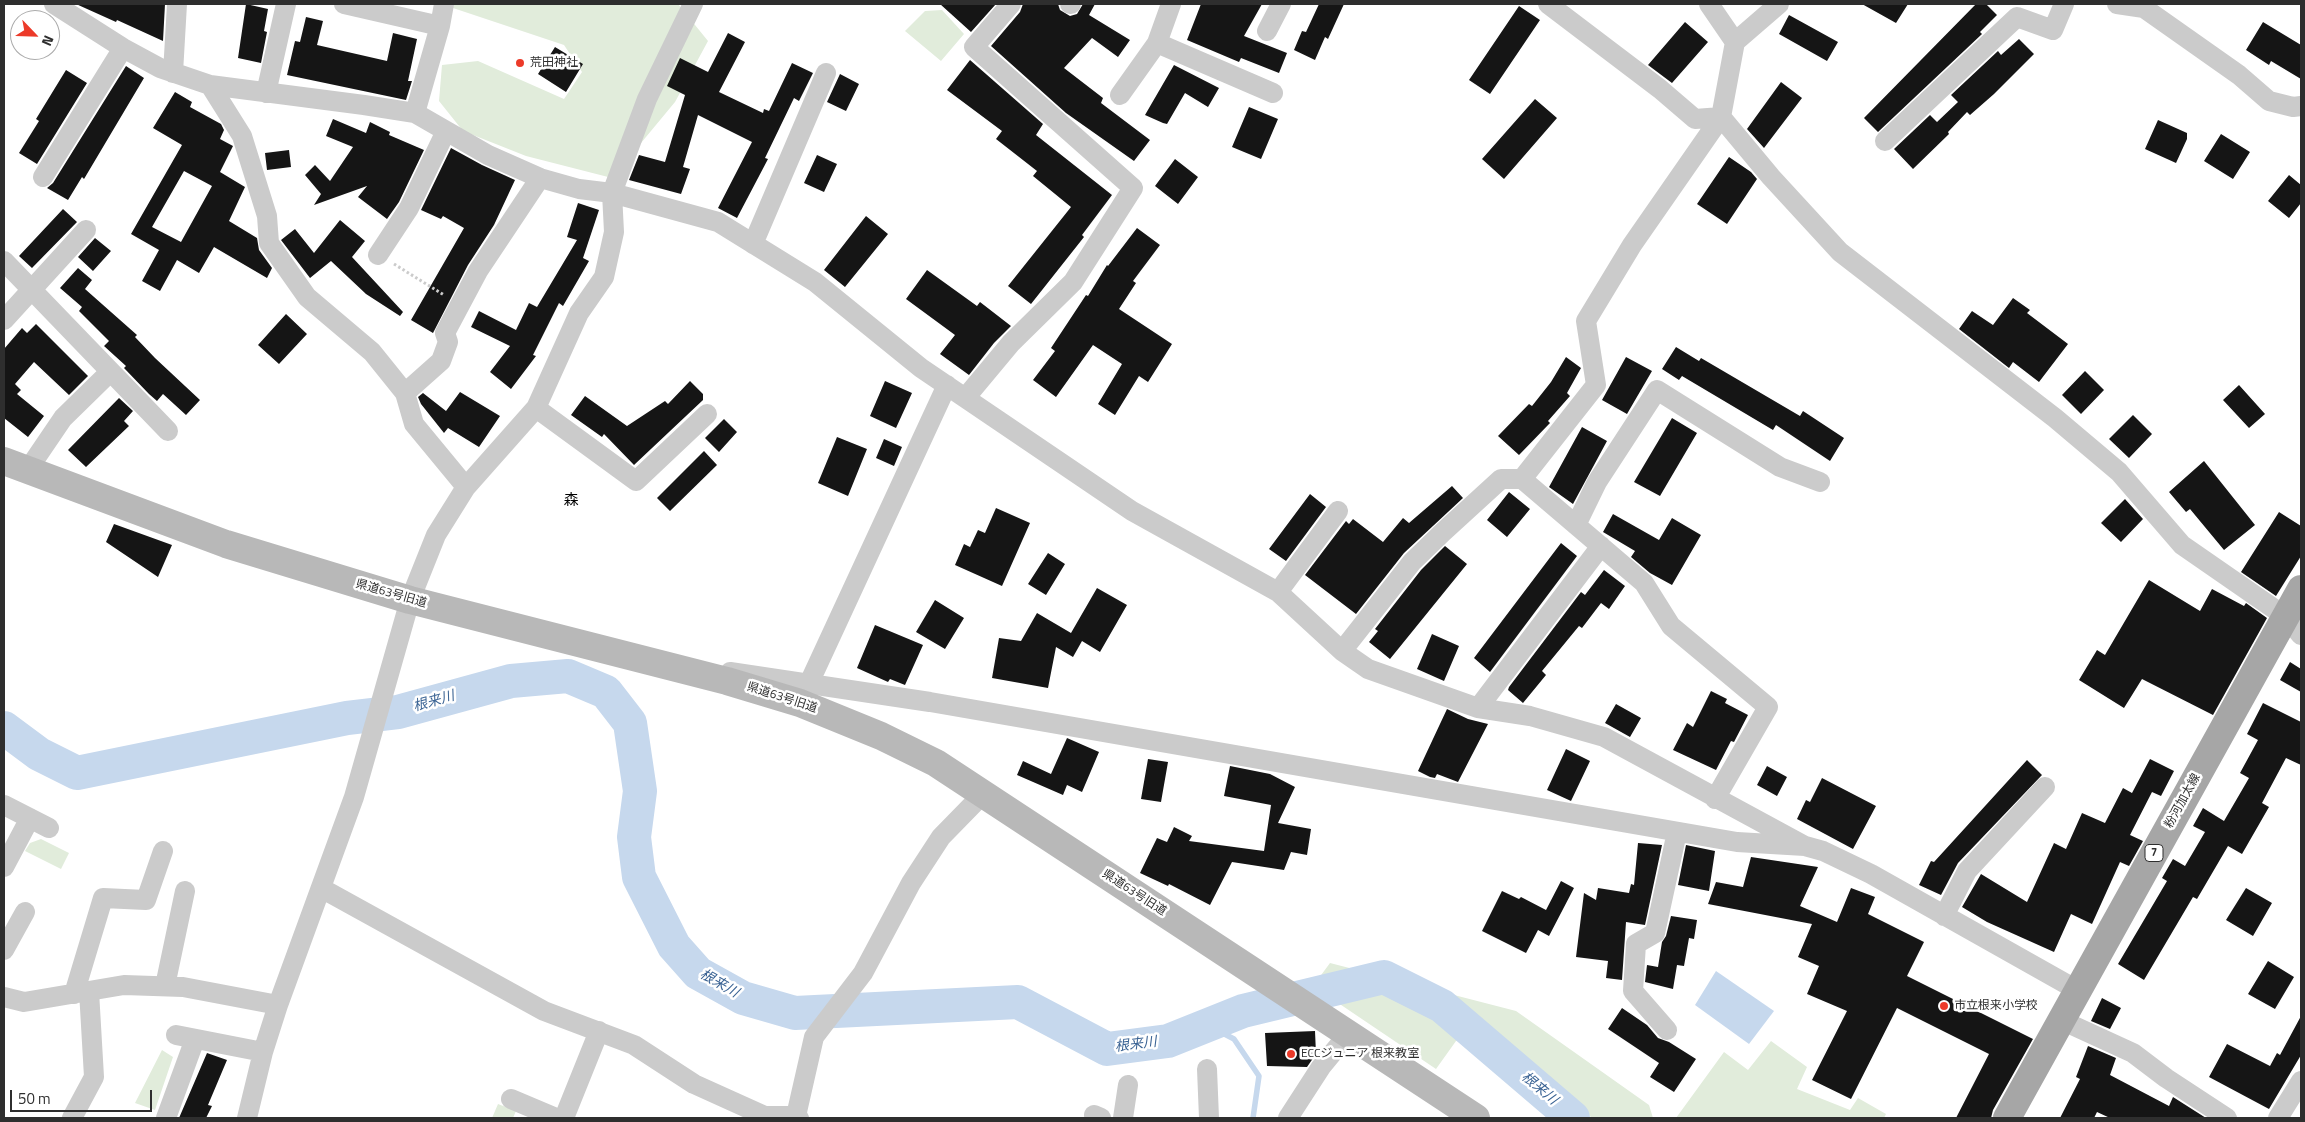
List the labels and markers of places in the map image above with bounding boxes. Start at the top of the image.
place label: 荒田神社 [530,56,578,70]
marker: 荒田神社 [514,57,526,69]
place label: 市立根来小学校 [1954,999,2038,1013]
marker: 市立根来小学校 [1938,1000,1950,1012]
place label: ECCジュニア 根来教室 [1301,1047,1419,1061]
marker: ECCジュニア 根来教室 [1285,1048,1297,1060]

